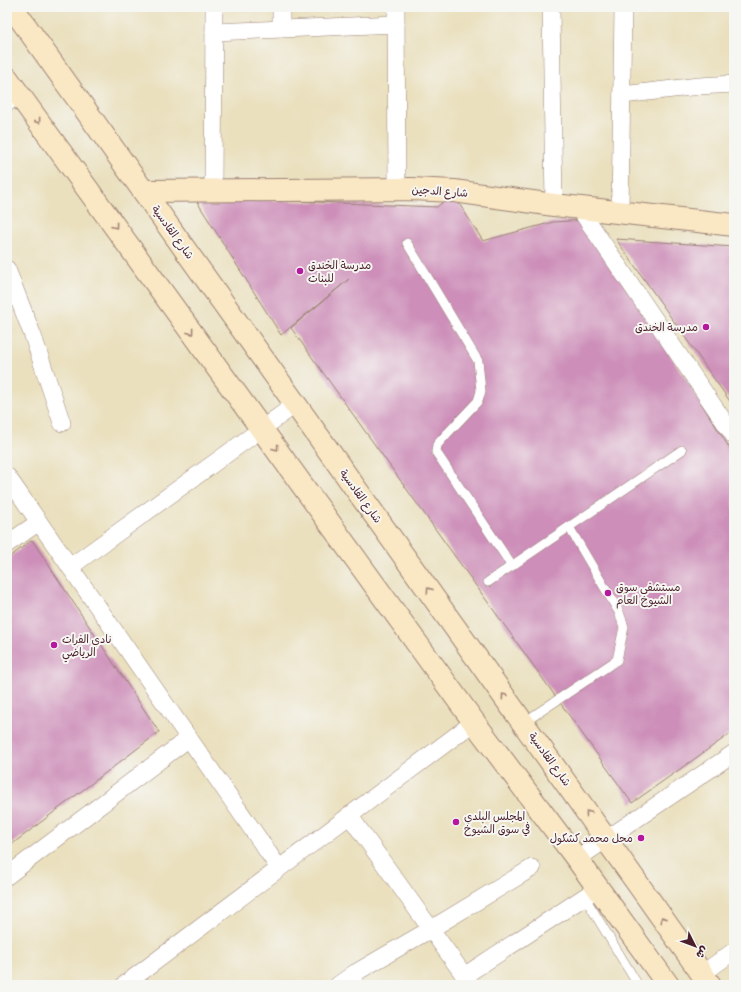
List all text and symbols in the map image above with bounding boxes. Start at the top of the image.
one-way arrow [33,117,40,124]
street label: شارع الدجين [411,182,469,202]
street label: شارع القادسية [147,202,197,263]
one-way arrow [110,222,117,229]
place label: مدرسة الخندق للبنات [308,258,371,286]
marker: مدرسة الخندق للبنات [295,266,305,276]
place label: مدرسة الخندق [635,320,698,334]
marker: مدرسة الخندق [701,322,711,332]
one-way arrow [186,327,193,334]
one-way arrow [271,444,279,451]
street label: شارع القادسية [335,466,385,527]
place label: مستشفى سوق الشيوخ العام [616,580,680,609]
one-way arrow [426,587,434,594]
marker: مستشفى سوق الشيوخ العام [603,588,613,598]
place label: نادي الفرات الرياضي [62,632,111,663]
marker: نادي الفرات الرياضي [49,640,59,650]
one-way arrow [501,693,509,700]
street label: شارع القادسية [524,729,574,790]
place label: المجلس البلدي في سوق الشيوخ [464,809,530,837]
one-way arrow [585,810,593,817]
marker: المجلس البلدي في سوق الشيوخ [451,817,461,827]
place label: محل محمد كشكول [550,831,633,846]
marker: محل محمد كشكول [636,833,646,843]
one-way arrow [660,916,668,923]
north arrow [675,926,715,966]
text: ش [693,944,712,962]

